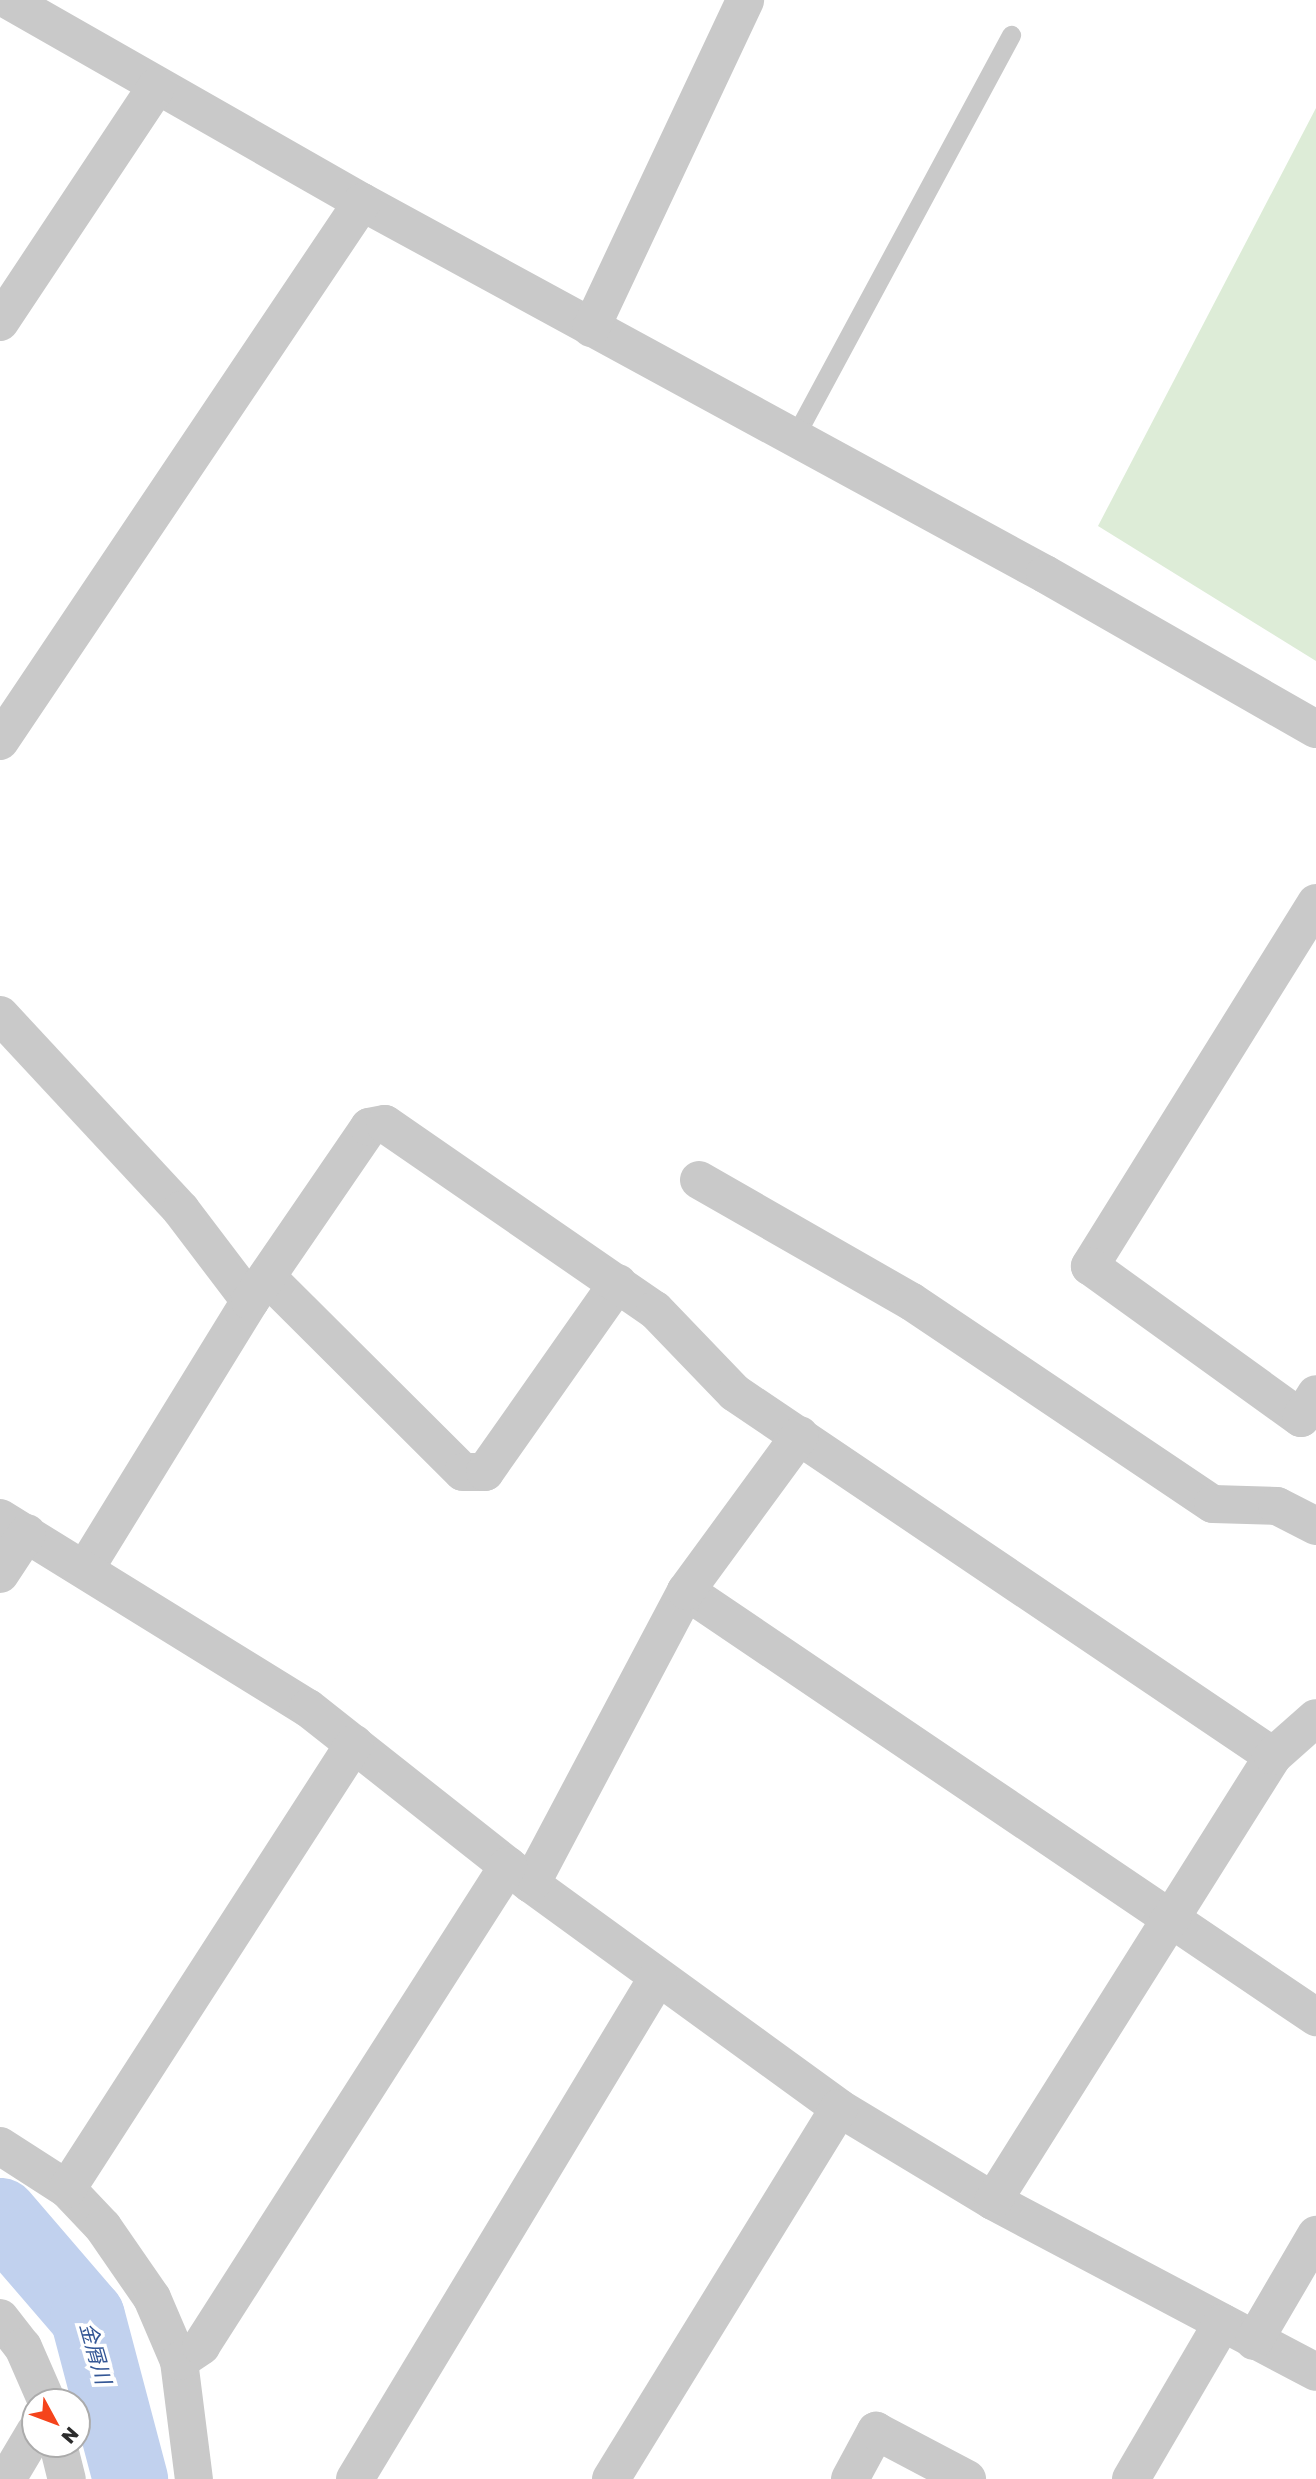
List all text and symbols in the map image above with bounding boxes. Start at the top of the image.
water label: 金屑川 [75,2319,117,2387]
north arrow [21,2388,91,2458]
text: N [57,2423,84,2449]

